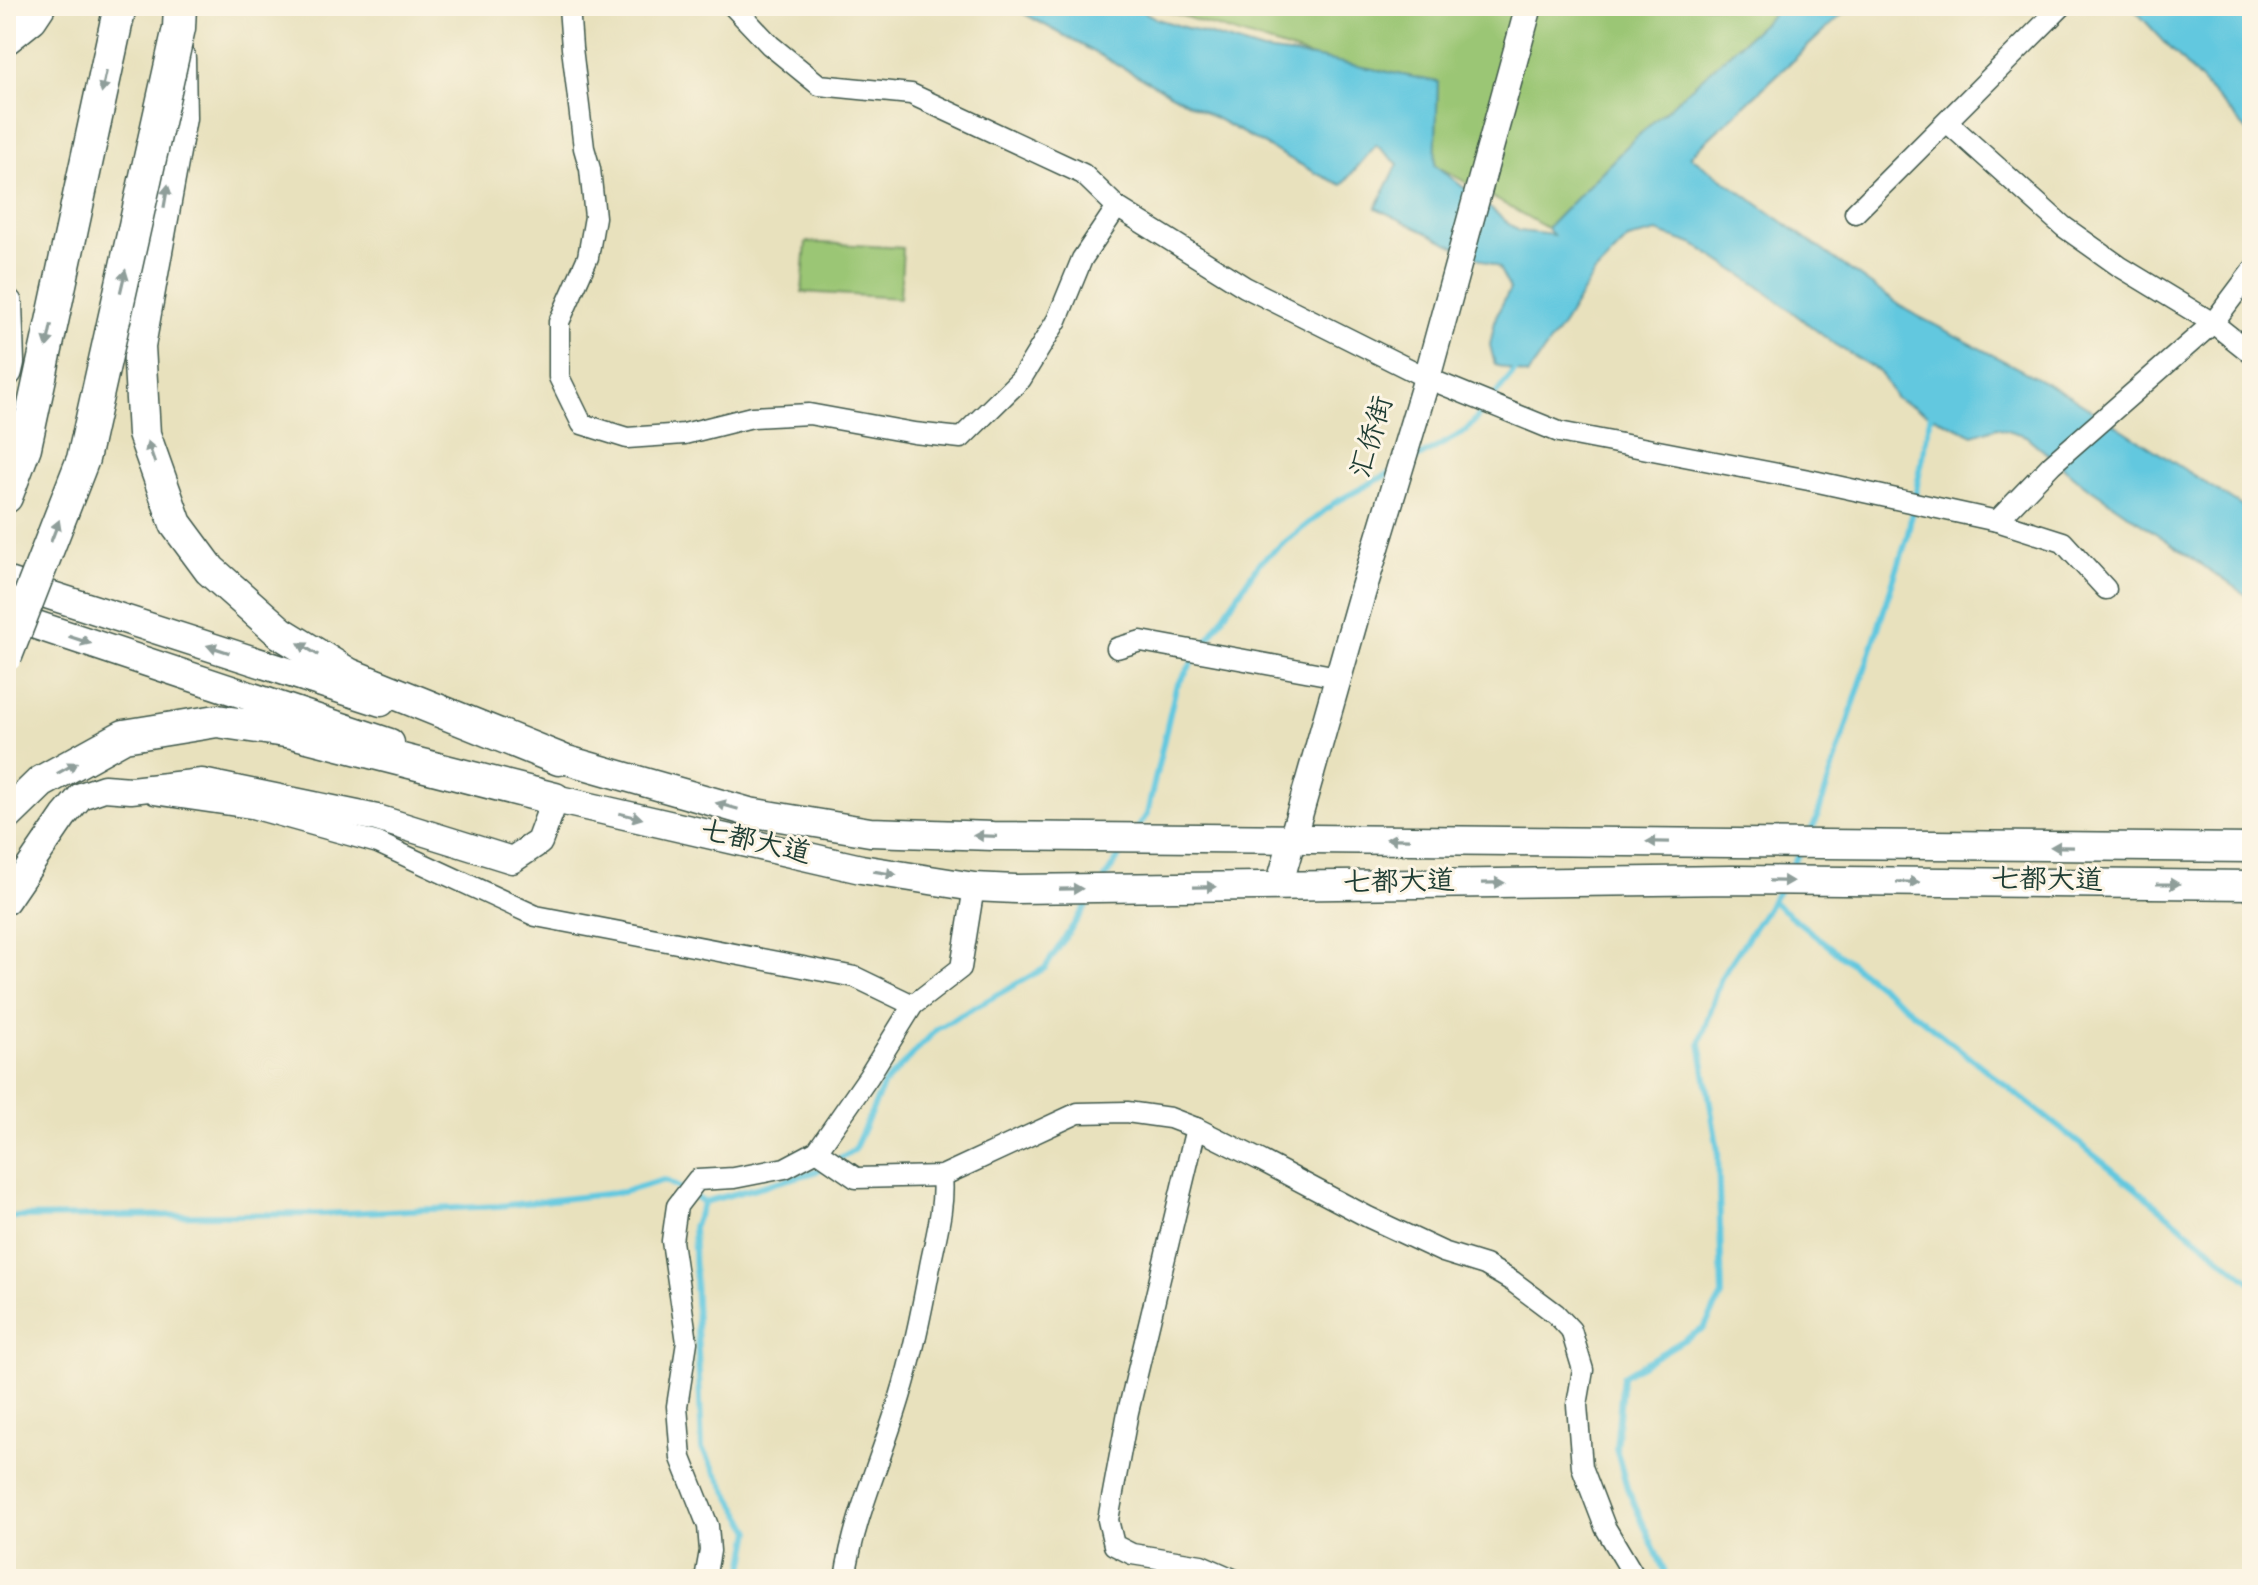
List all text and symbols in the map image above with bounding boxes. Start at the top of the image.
one-way arrow [97,70,110,95]
one-way arrow [160,183,172,208]
one-way arrow [117,268,130,293]
one-way arrow [42,324,55,349]
street label: 汇侨街 [1344,392,1406,484]
one-way arrow [144,440,156,464]
one-way arrow [49,519,62,543]
one-way arrow [68,634,92,646]
one-way arrow [206,642,230,655]
one-way arrow [297,642,319,656]
one-way arrow [55,761,78,774]
one-way arrow [715,799,739,812]
one-way arrow [619,810,644,823]
street label: 七都大道 [696,813,814,877]
one-way arrow [972,829,997,842]
one-way arrow [1385,833,1410,845]
one-way arrow [1645,836,1670,848]
one-way arrow [2049,841,2074,853]
street label: 七都大道 [1991,862,2103,904]
street label: 七都大道 [1343,864,1455,906]
one-way arrow [873,867,898,880]
one-way arrow [1769,874,1794,887]
one-way arrow [1896,876,1921,888]
one-way arrow [1481,877,1506,890]
one-way arrow [2156,878,2181,890]
one-way arrow [1193,881,1218,893]
one-way arrow [1059,883,1084,895]

